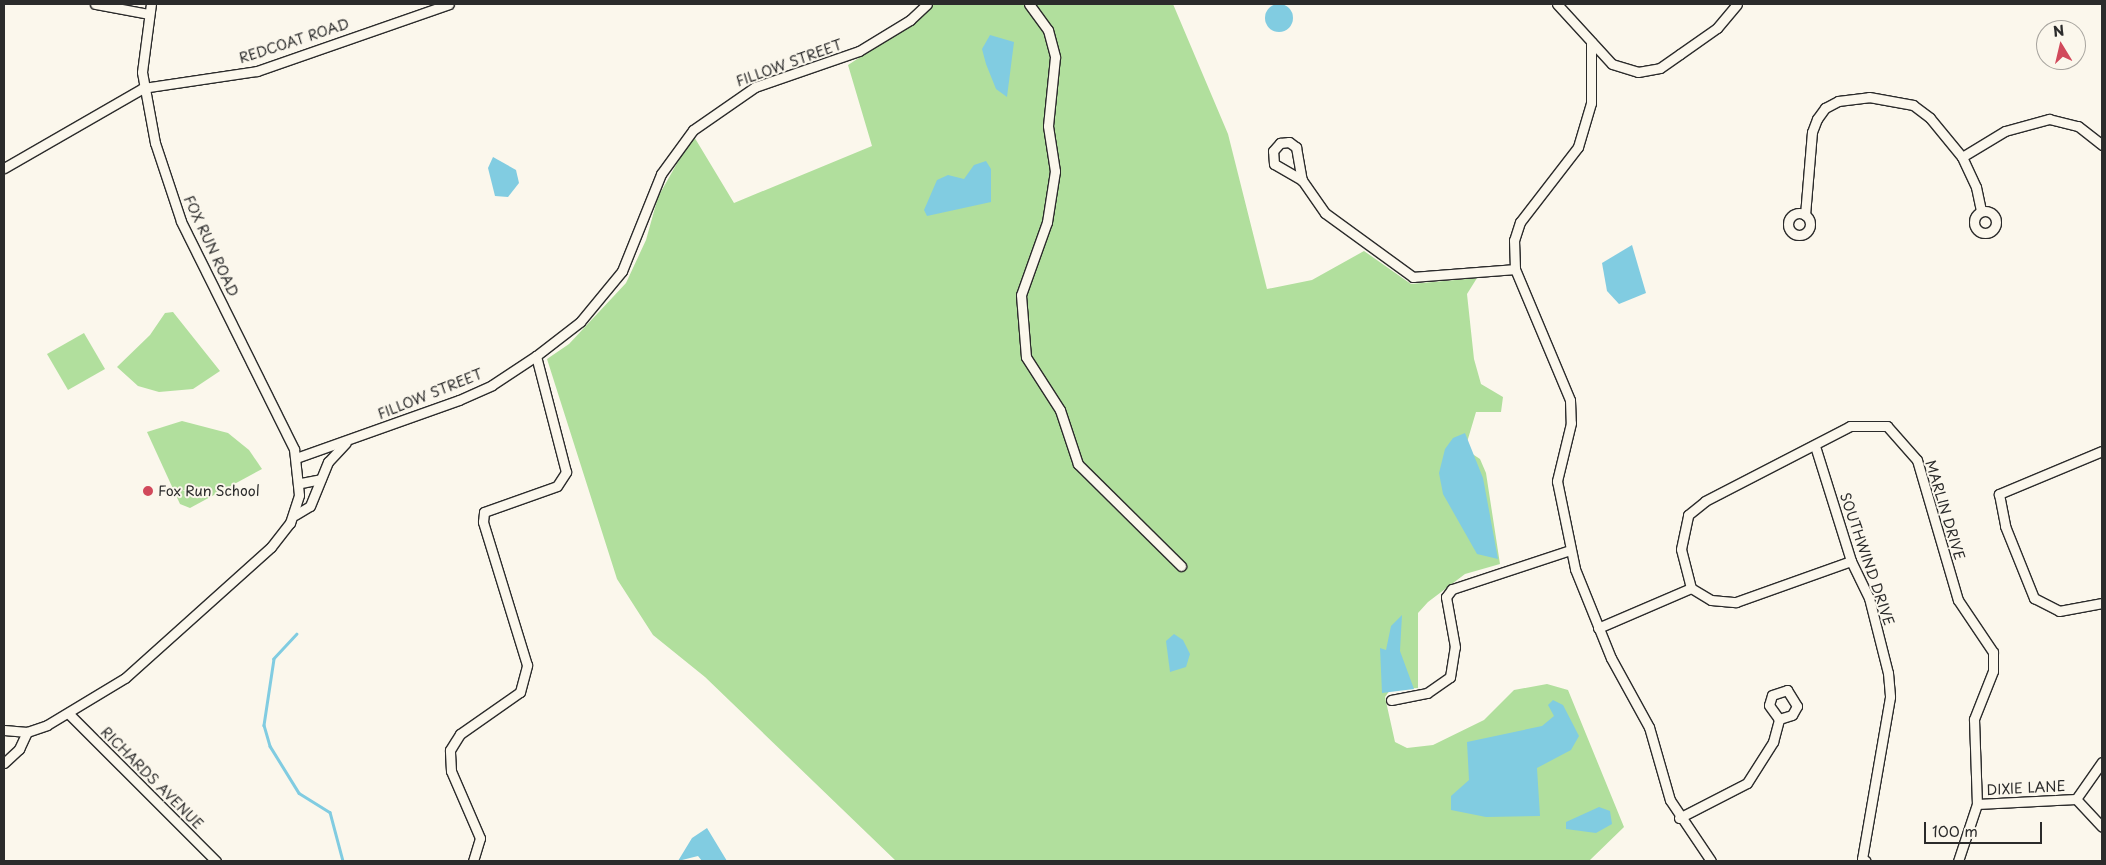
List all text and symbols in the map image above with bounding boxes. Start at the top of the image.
street label: REDCOAT ROAD [236,15,352,67]
text: N [2052,19,2066,42]
north arrow [2036,20,2086,70]
street label: FILLOW STREET [733,36,845,90]
street label: FOX RUN ROAD [180,192,242,300]
street label: FILLOW STREET [375,365,485,423]
street label: MARLIN DRIVE [1922,458,1968,562]
place label: Fox Run School [158,483,261,499]
marker: Fox Run School [142,485,154,497]
street label: SOUTHWIND DRIVE [1837,491,1897,627]
street label: RICHARDS AVENUE [97,723,207,833]
street label: DIXIE LANE [1986,778,2066,798]
scale bar [1926,812,2044,844]
text: 100 m [1932,819,1978,842]

